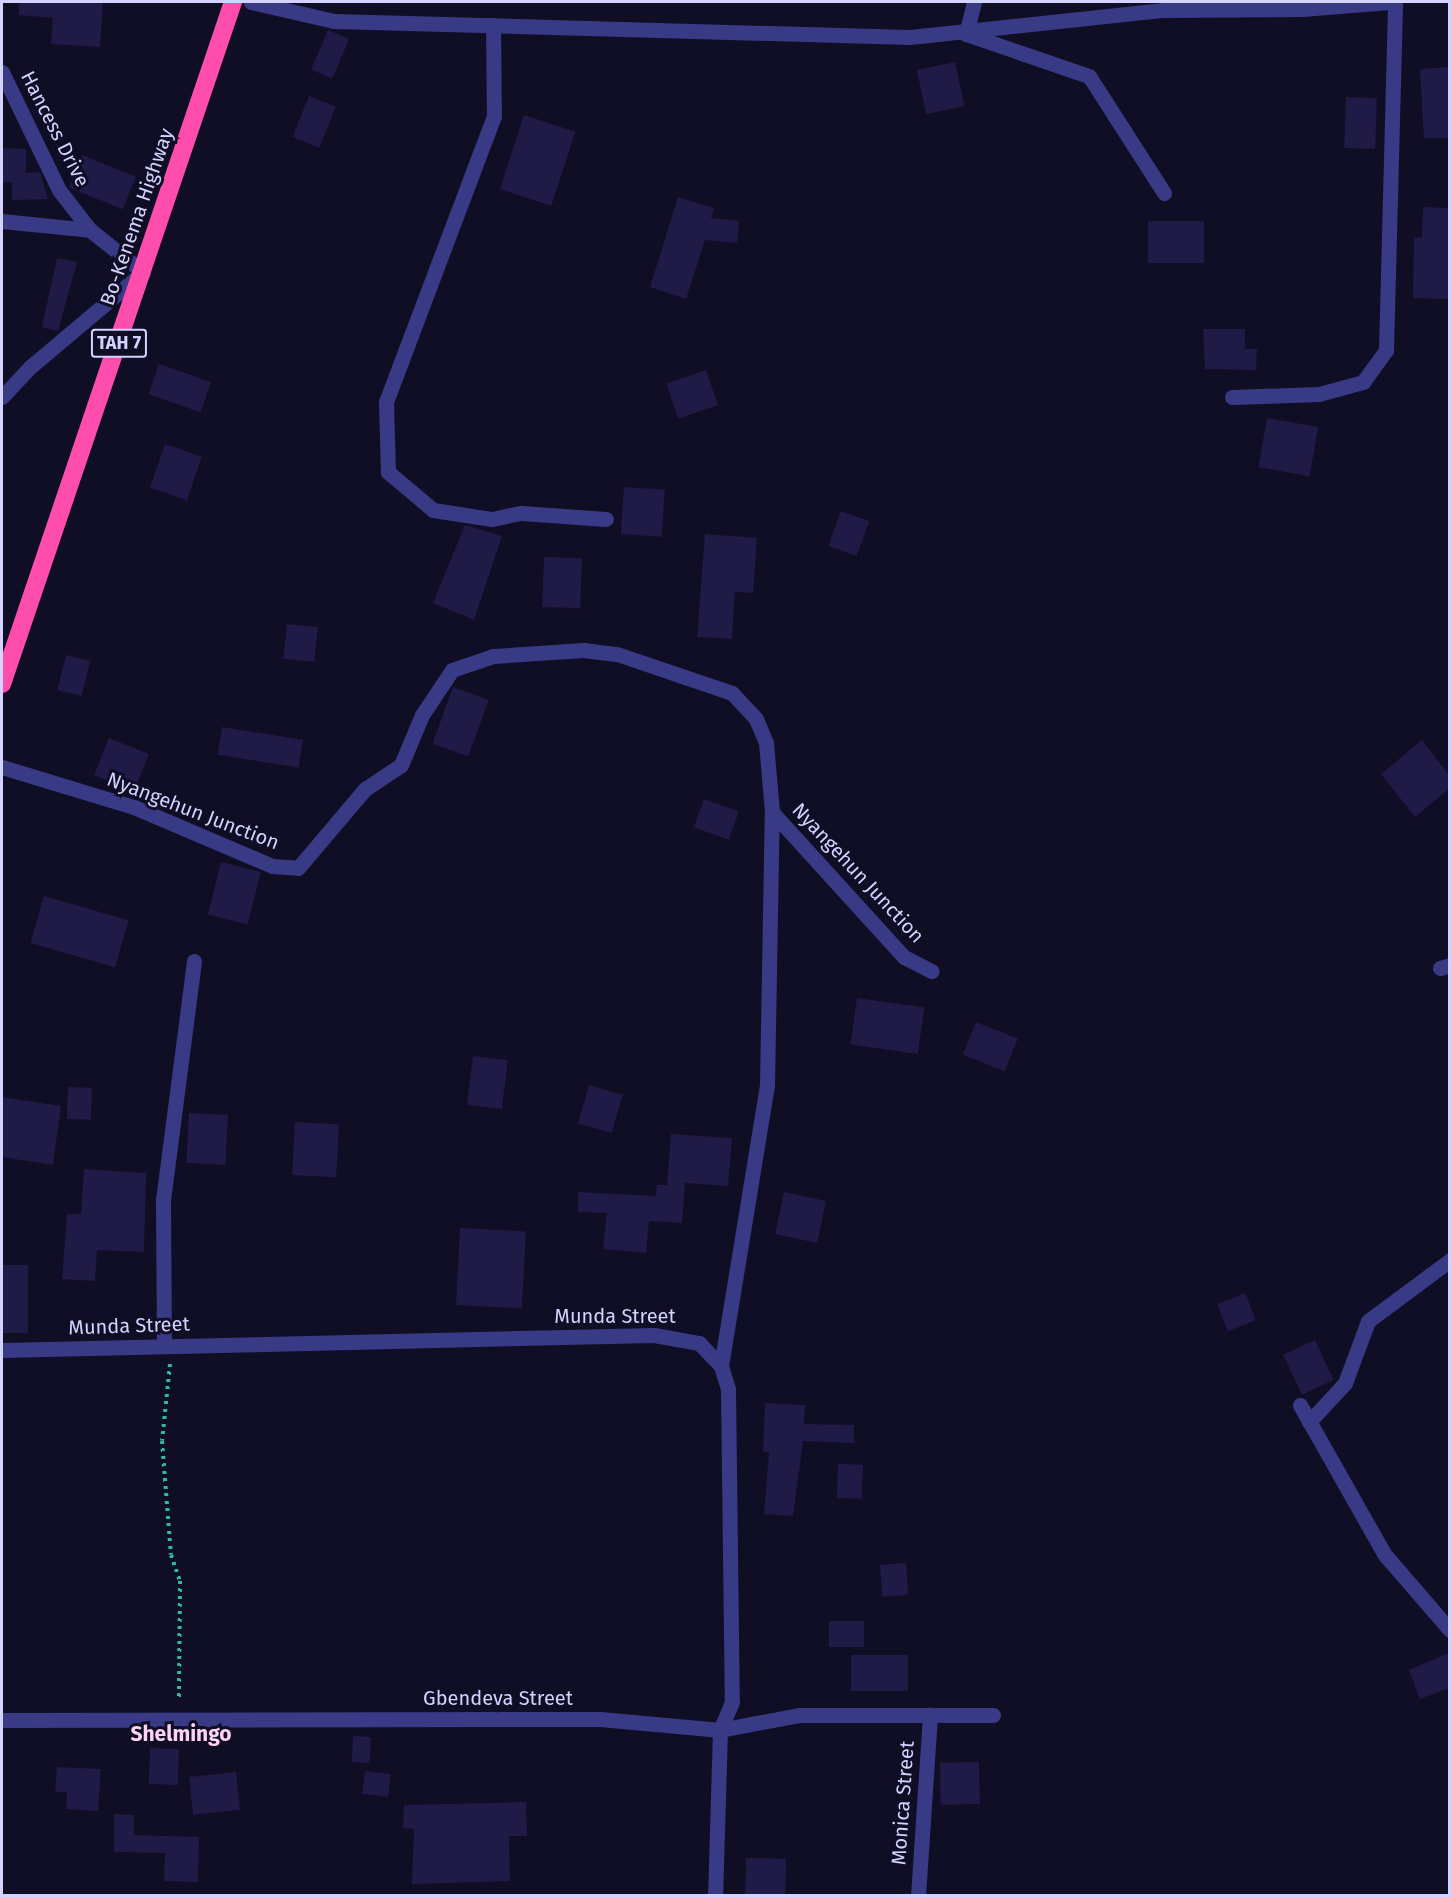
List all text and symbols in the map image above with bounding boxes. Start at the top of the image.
street label: Hancess Drive [15,67,95,191]
street label: Bo-Kenema Highway [95,125,179,309]
road number: TAH 7 [90,328,148,358]
street label: Nyangehun Junction [104,767,282,855]
street label: Nyangehun Junction [787,798,929,948]
street label: Munda Street [554,1304,676,1328]
street label: Munda Street [68,1312,190,1340]
street label: Gbendeva Street [423,1686,573,1710]
district label: Shelmingo [130,1721,232,1747]
street label: Monica Street [887,1740,919,1866]

